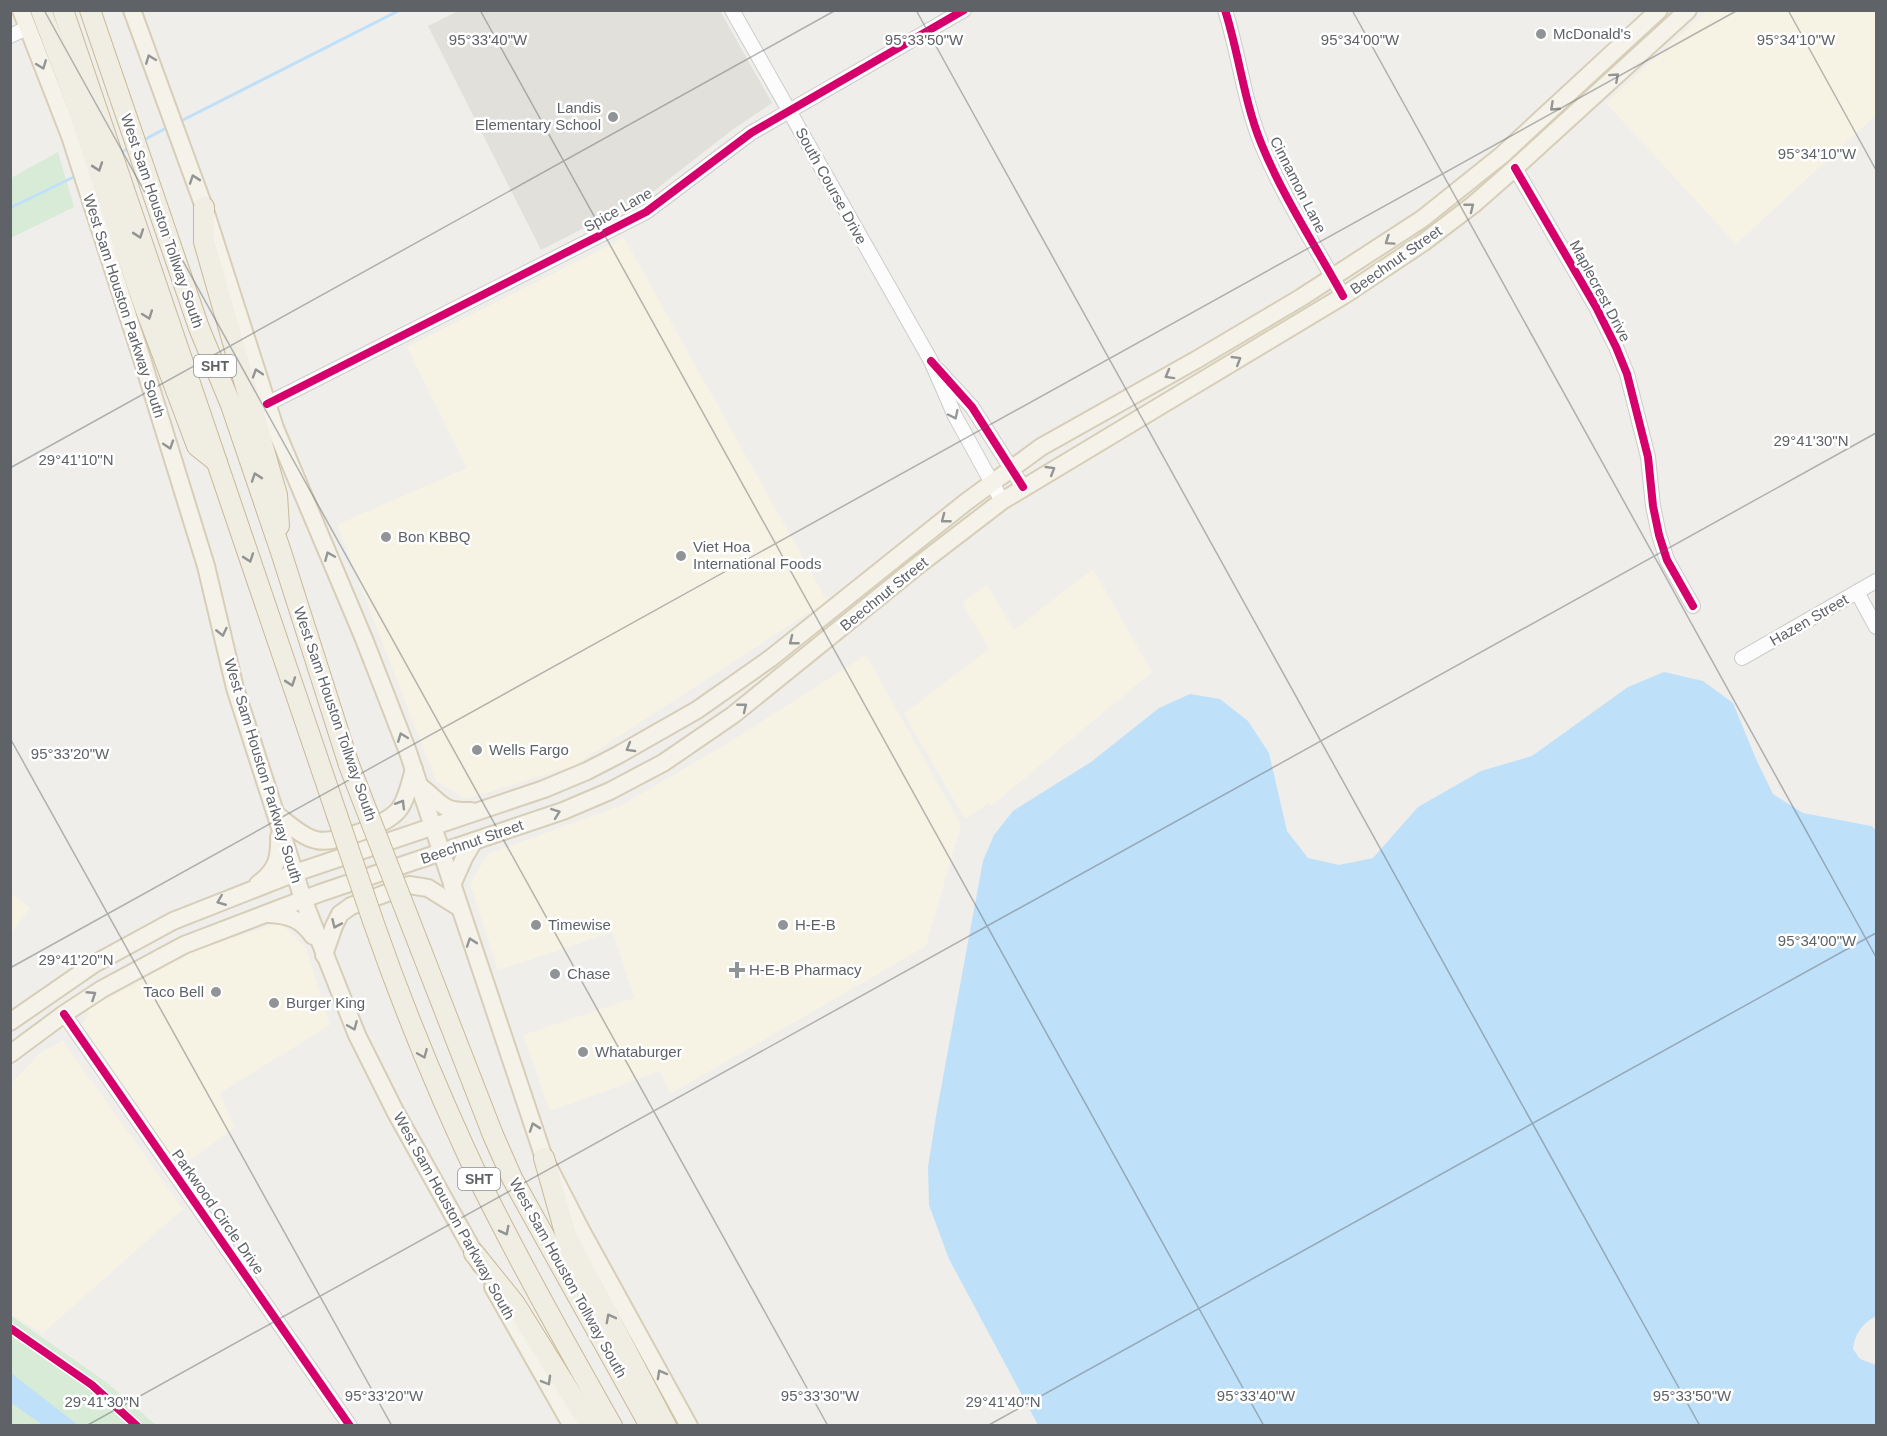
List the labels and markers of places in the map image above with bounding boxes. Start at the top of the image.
place label: McDonald's [1553,25,1631,42]
marker: McDonald's [1534,27,1548,41]
place label: Landis Elementary School [475,99,601,133]
marker: Landis Elementary School [606,110,620,124]
place label: Bon KBBQ [398,528,471,545]
marker: Bon KBBQ [379,530,393,544]
place label: Viet Hoa International Foods [693,538,821,572]
marker: Viet Hoa International Foods [674,549,688,563]
place label: Wells Fargo [489,741,569,758]
marker: Wells Fargo [470,743,484,757]
place label: Timewise [548,916,611,933]
place label: H-E-B [795,916,836,933]
marker: Timewise [529,918,543,932]
marker: H-E-B [776,918,790,932]
place label: H-E-B Pharmacy [749,961,862,978]
marker: H-E-B Pharmacy [730,963,744,977]
place label: Chase [567,965,610,982]
marker: Chase [548,967,562,981]
place label: Taco Bell [143,983,204,1000]
marker: Taco Bell [209,985,223,999]
place label: Burger King [286,994,365,1011]
marker: Burger King [267,996,281,1010]
place label: Whataburger [595,1043,682,1060]
marker: Whataburger [576,1045,590,1059]

